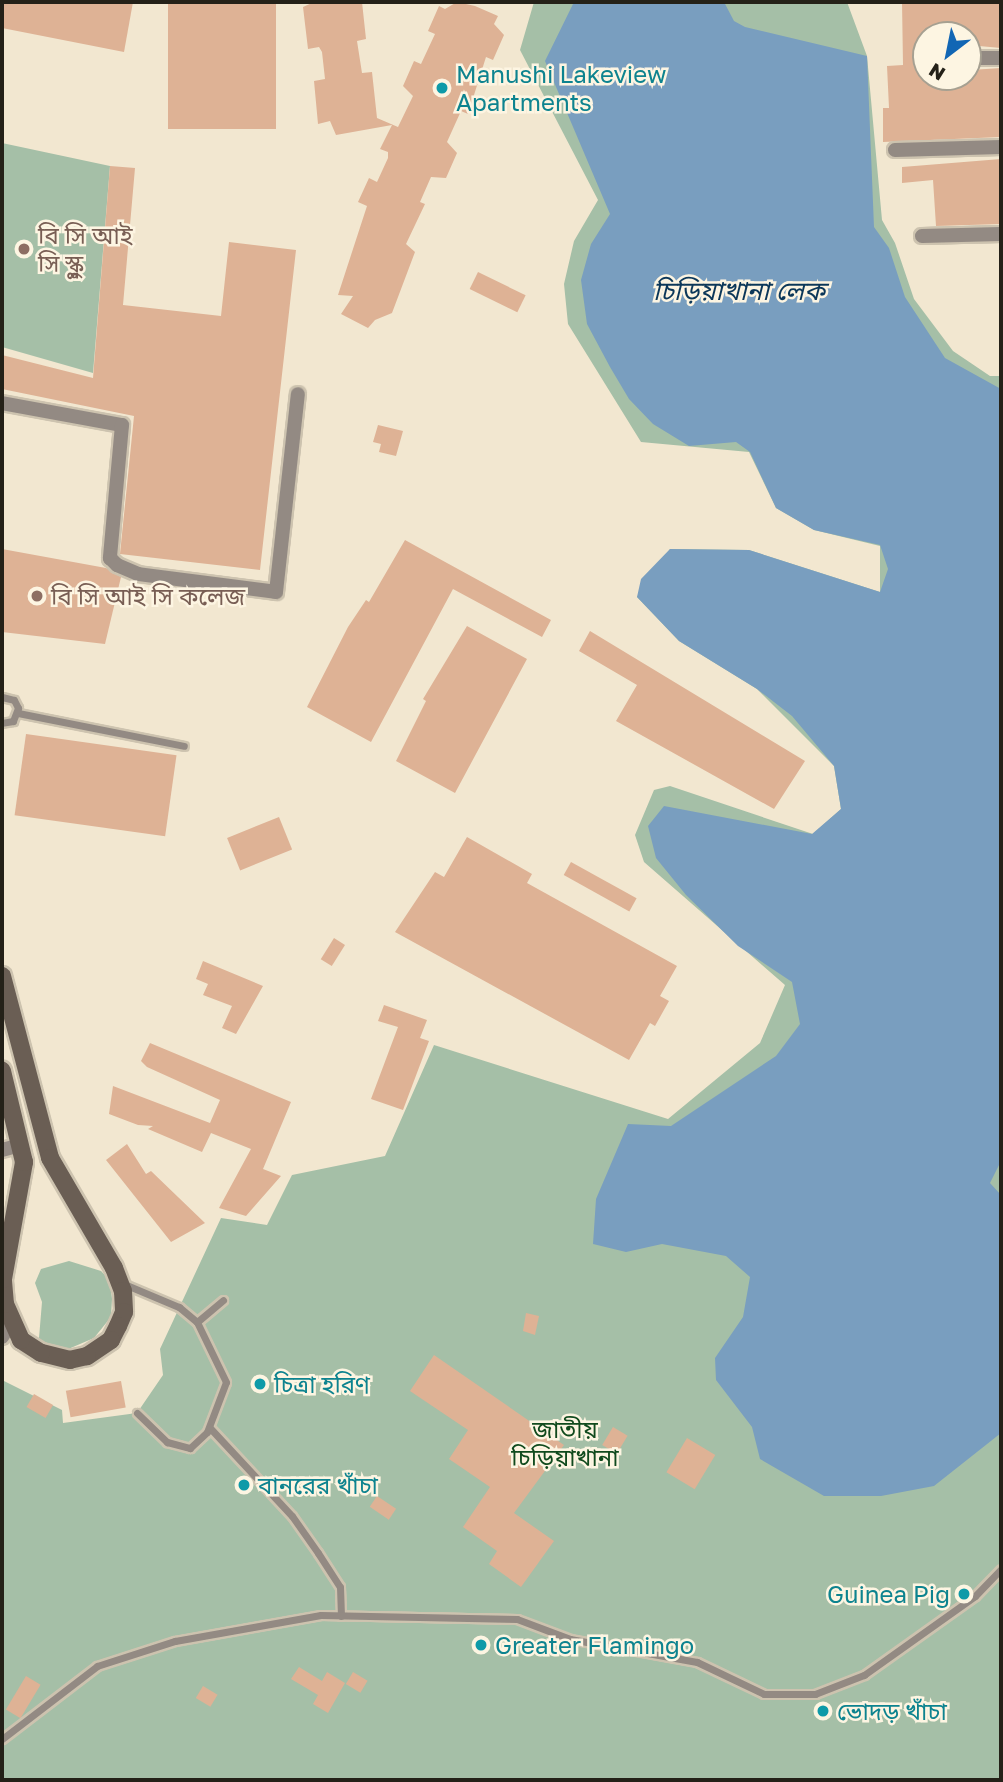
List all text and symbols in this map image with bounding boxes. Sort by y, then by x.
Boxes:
north arrow [912,21,982,91]
text: N [924,59,949,86]
place label: Manushi Lakeview Apartments [456,60,666,116]
marker: Manushi Lakeview Apartments [434,80,450,96]
place label: বি সি আই সি স্কুল [38,221,133,277]
marker: বি সি আই সি স্কুল [16,241,32,257]
water label: চিড়িয়াখানা লেক [653,275,825,307]
place label: বি সি আই সি কলেজ [51,582,245,610]
marker: বি সি আই সি কলেজ [29,588,45,604]
place label: চিত্রা হরিণ [274,1370,370,1398]
marker: চিত্রা হরিণ [252,1376,268,1392]
park label: জাতীয় চিড়িয়াখানা [511,1415,619,1471]
place label: বানরের খাঁচা [258,1471,378,1499]
marker: বানরের খাঁচা [236,1477,252,1493]
place label: Guinea Pig [827,1580,950,1608]
marker: Guinea Pig [956,1586,972,1602]
place label: Greater Flamingo [495,1631,694,1659]
marker: Greater Flamingo [473,1637,489,1653]
place label: ভোদড় খাঁচা [837,1697,947,1725]
marker: ভোদড় খাঁচা [815,1703,831,1719]

